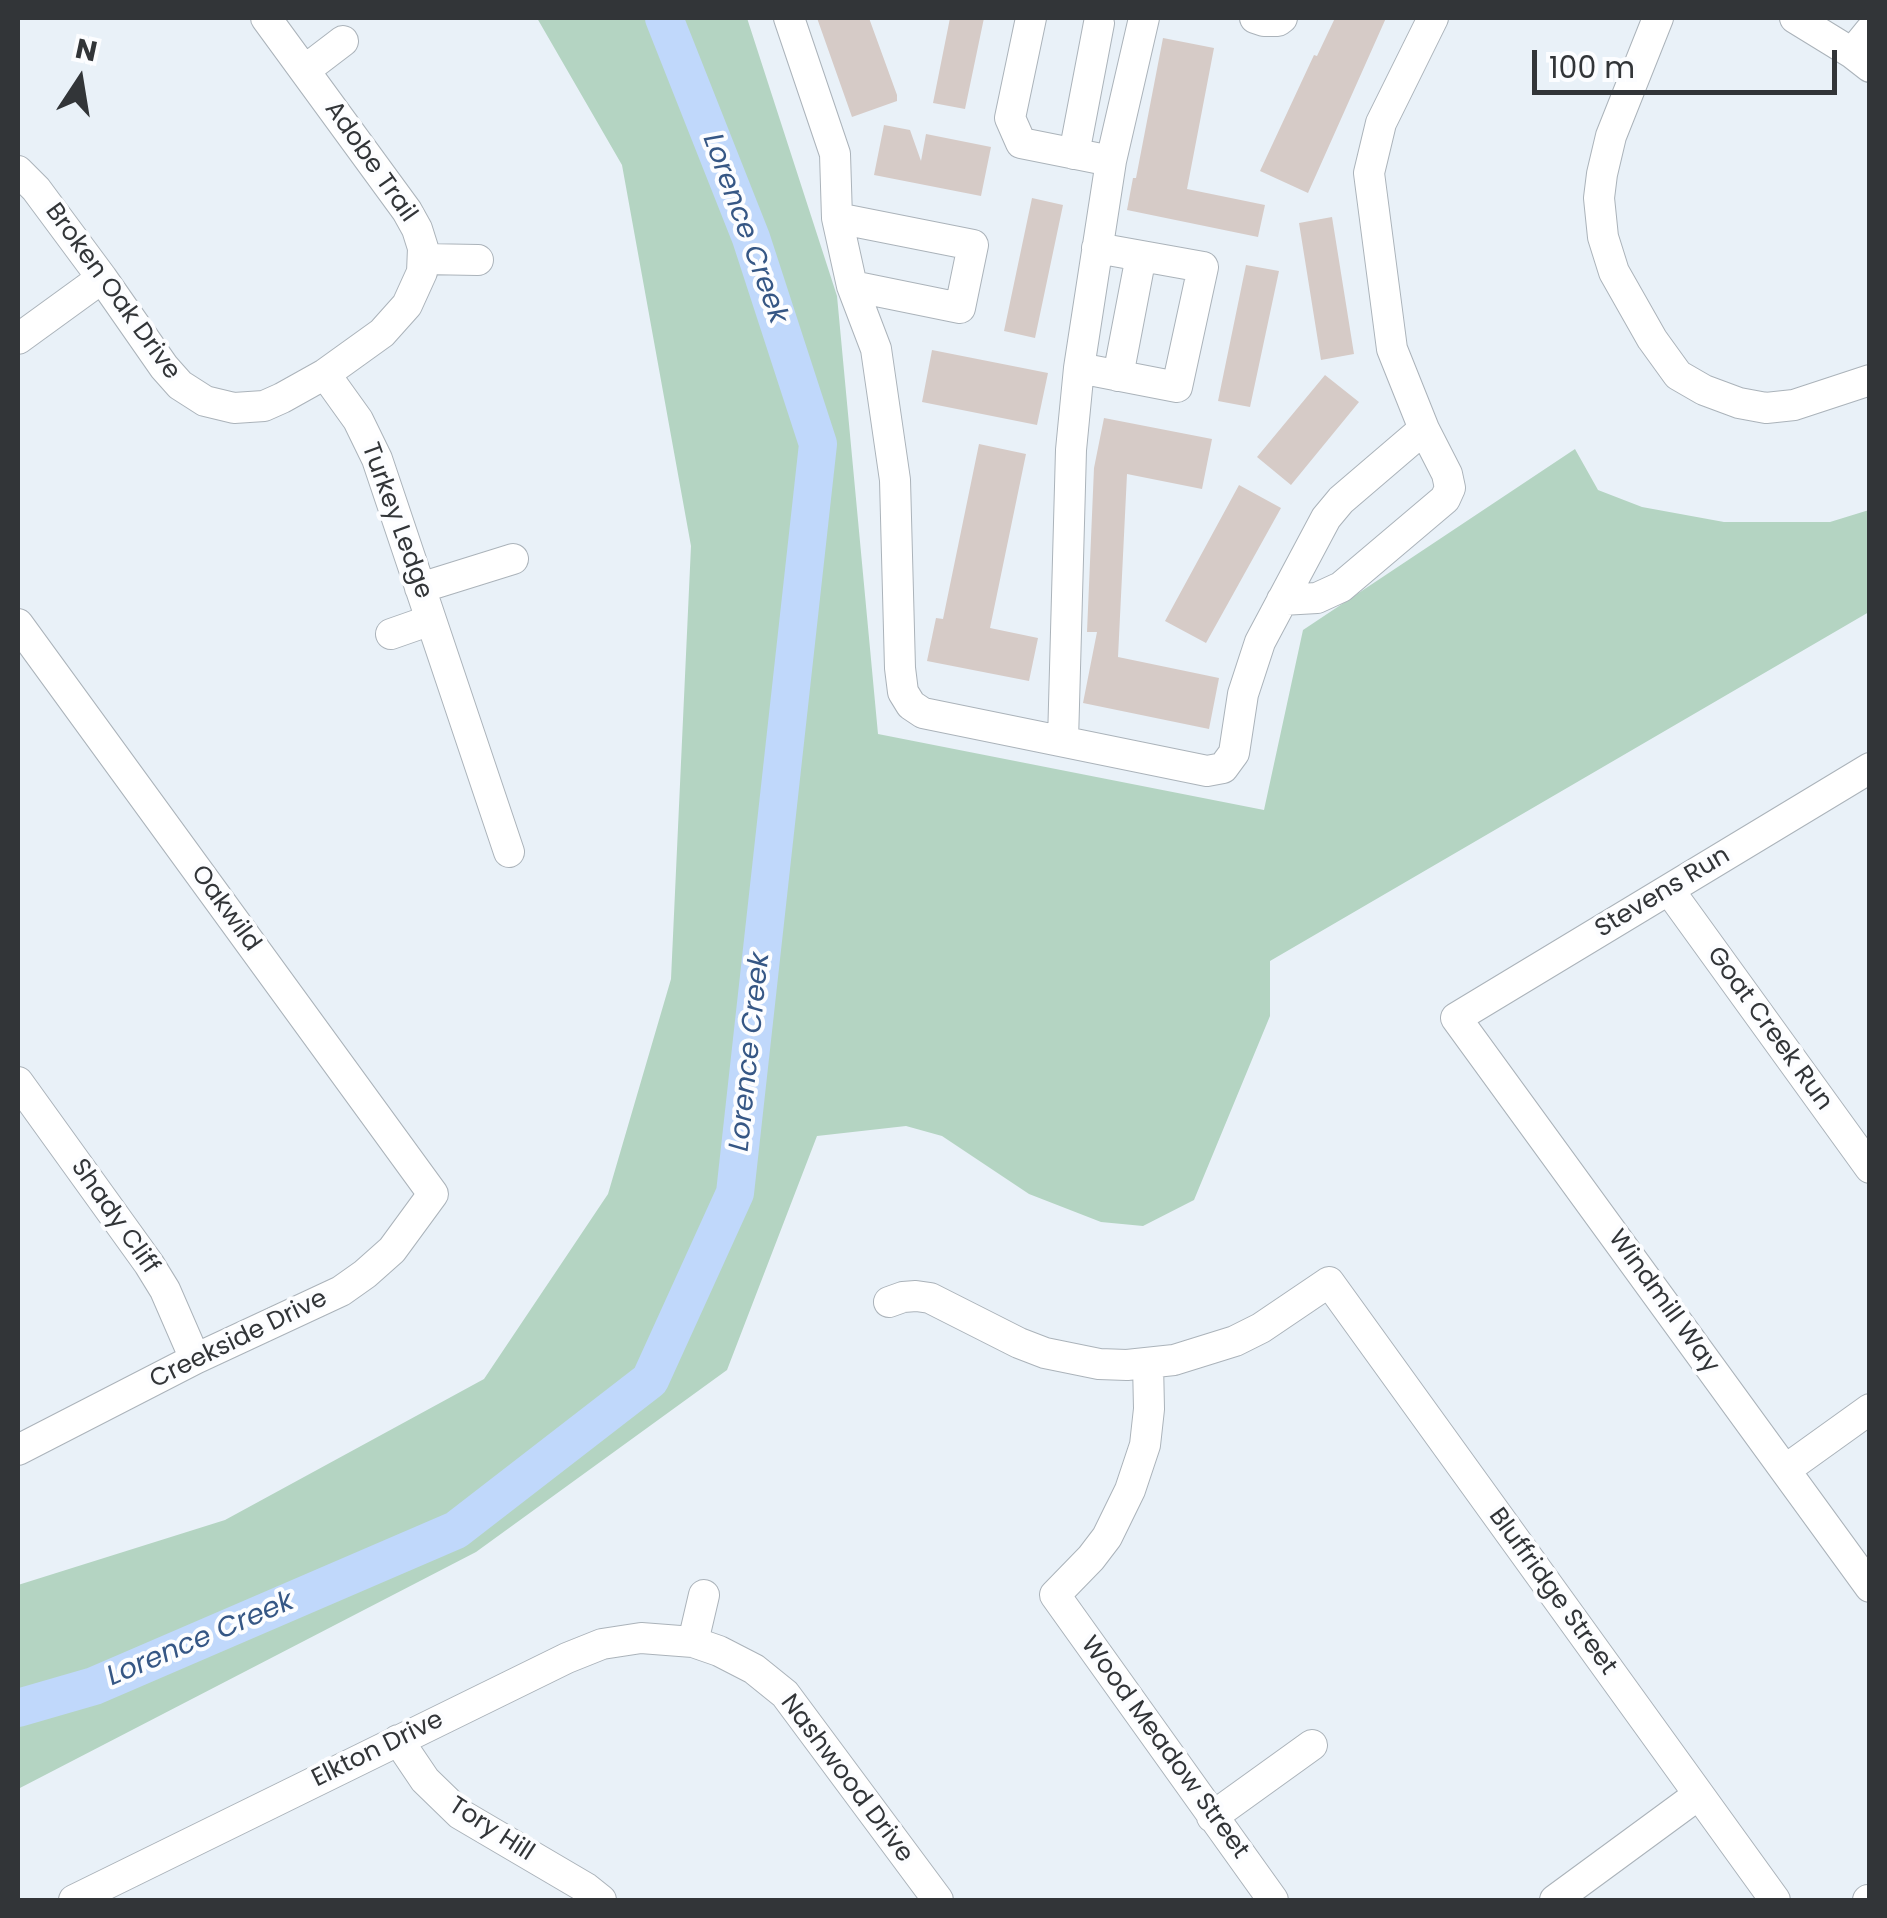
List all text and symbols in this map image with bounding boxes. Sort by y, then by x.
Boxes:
text: N [72,29,101,71]
north arrow [30,30,130,130]
scale bar [1537,30,1842,92]
text: 100 m [1549,46,1635,89]
street label: Adobe Trail [317,96,423,228]
water label: Lorence Creek [694,129,794,329]
street label: Broken Oak Drive [38,198,186,386]
street label: Turkey Ledge [354,439,438,603]
street label: Stevens Run [1590,841,1736,945]
street label: Oakwild [184,860,266,958]
street label: Goat Creek Run [1700,942,1838,1116]
water label: Lorence Creek [724,951,778,1153]
street label: Shady Cliff [63,1154,165,1280]
street label: Windmill Way [1601,1225,1725,1379]
street label: Creekside Drive [145,1284,333,1396]
street label: Bluffridge Street [1482,1503,1622,1681]
water label: Lorence Creek [103,1586,299,1694]
street label: Wood Meadow Street [1073,1631,1255,1865]
street label: Nashwood Drive [773,1689,919,1869]
street label: Elkton Drive [307,1705,449,1795]
street label: Tory Hill [443,1791,539,1869]

